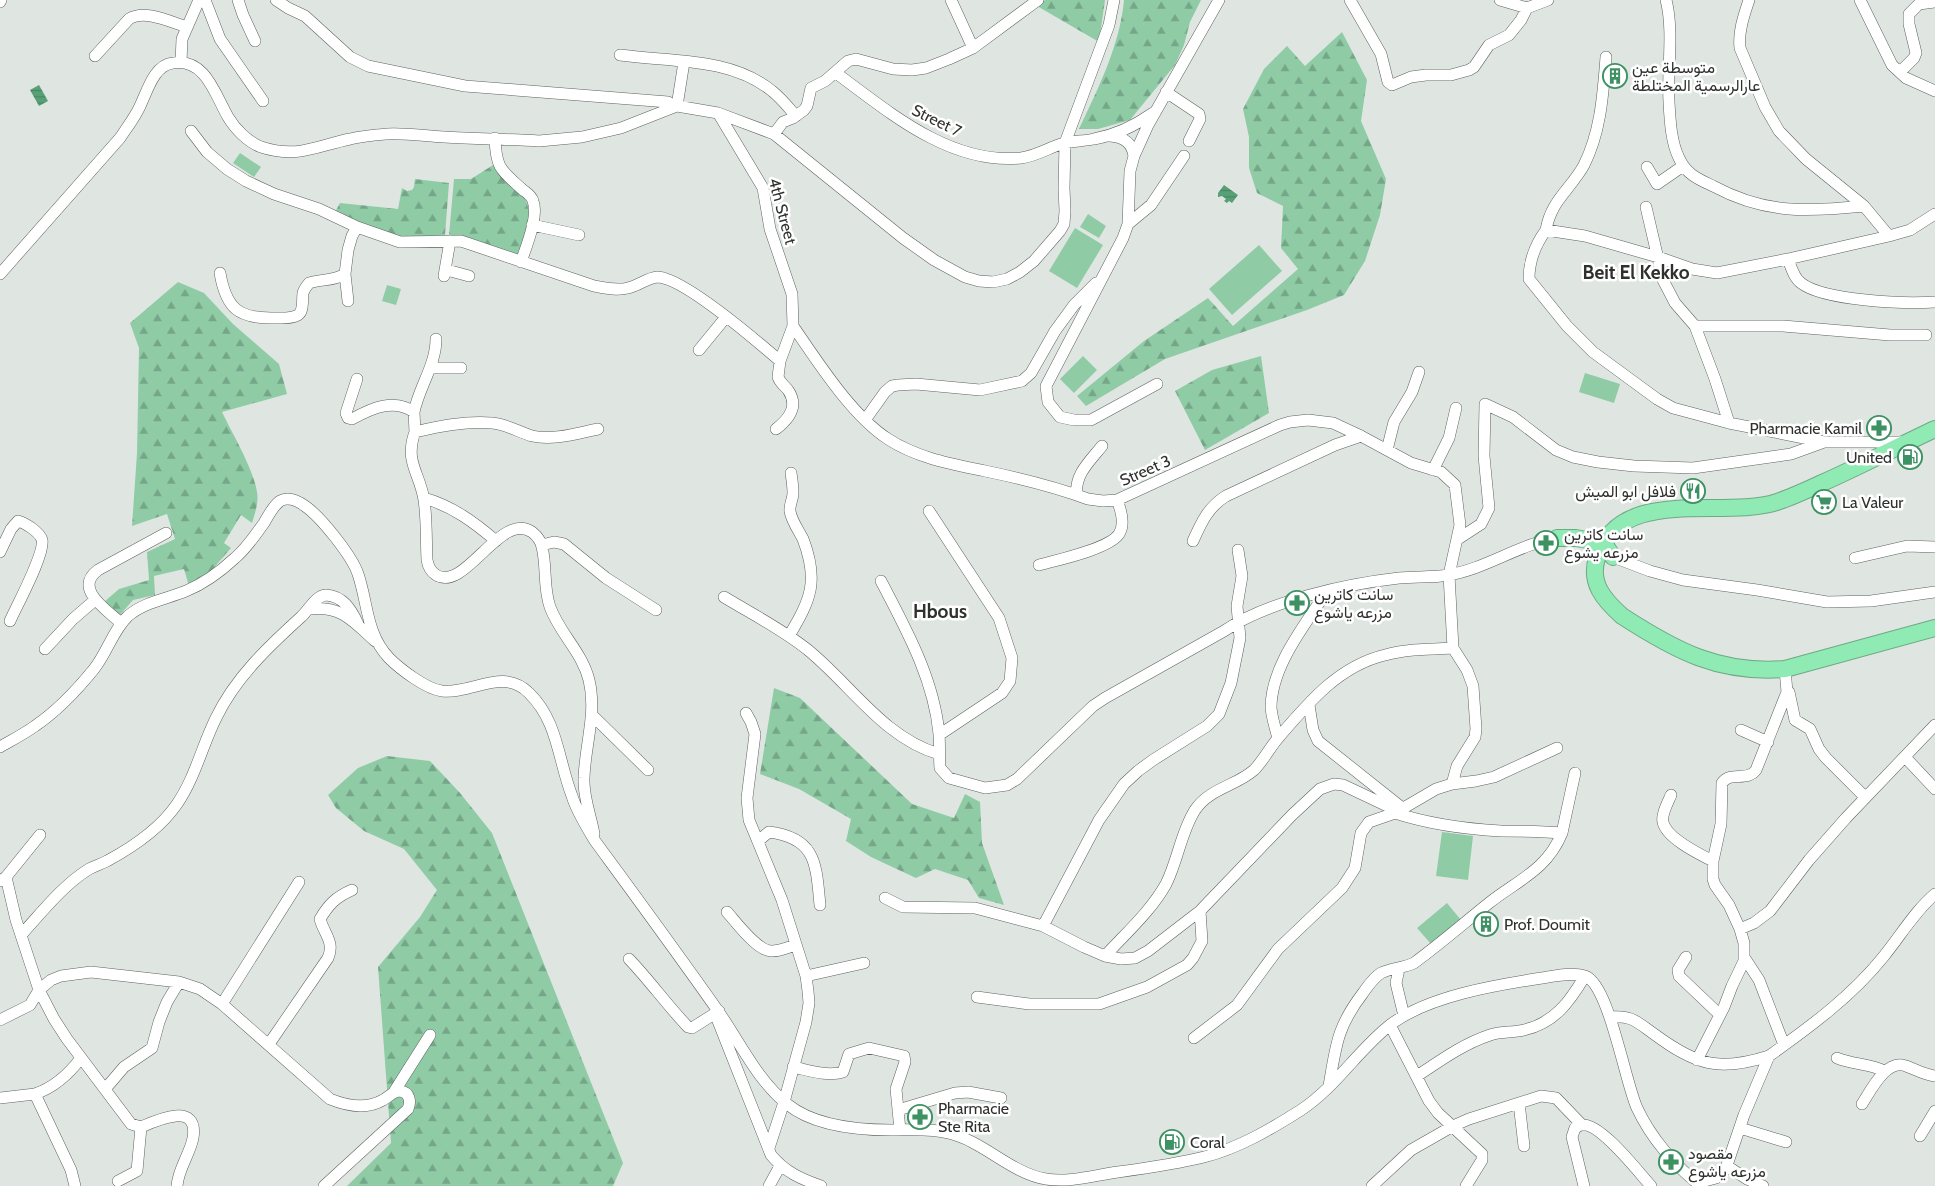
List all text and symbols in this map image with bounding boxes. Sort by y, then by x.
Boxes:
place label: متوسطة عين عارالرسمية المختلطة [1632,58,1760,96]
building icon: متوسطة عين عارالرسمية المختلطة [1602,63,1628,89]
street label: Street 7 [909,100,965,141]
street label: 4th Street [765,176,801,247]
district label: Beit El Kekko [1582,261,1690,284]
pharmacy icon: Pharmacie Kamil [1866,415,1892,441]
place label: Pharmacie Kamil [1749,419,1862,438]
fuel station icon: United [1897,444,1923,470]
place label: United [1846,448,1892,467]
street label: Street 3 [1117,451,1173,490]
restaurant icon: فلافل ابو الميش [1680,478,1706,504]
place label: فلافل ابو الميش [1575,482,1676,502]
supermarket icon: La Valeur [1811,489,1837,515]
place label: La Valeur [1842,493,1904,512]
place label: سانت كاترين مزرعه يشوع [1564,525,1643,564]
pharmacy icon: سانت كاترين مزرعه يشوع [1533,530,1559,556]
place label: سانت كاترين مزرعه ياشوع [1314,585,1393,624]
pharmacy icon: سانت كاترين مزرعه ياشوع [1284,590,1310,616]
district label: Hbous [913,600,967,623]
building icon: Prof. Doumit [1473,911,1499,937]
place label: Prof. Doumit [1504,915,1591,934]
place label: Pharmacie Ste Rita [938,1099,1009,1136]
pharmacy icon: Pharmacie Ste Rita [907,1104,933,1130]
fuel station icon: Coral [1159,1129,1185,1155]
place label: Coral [1190,1133,1225,1152]
place label: مقصود مزرعه ياشوع [1688,1144,1766,1183]
pharmacy icon: مقصود مزرعه ياشوع [1658,1149,1684,1175]

